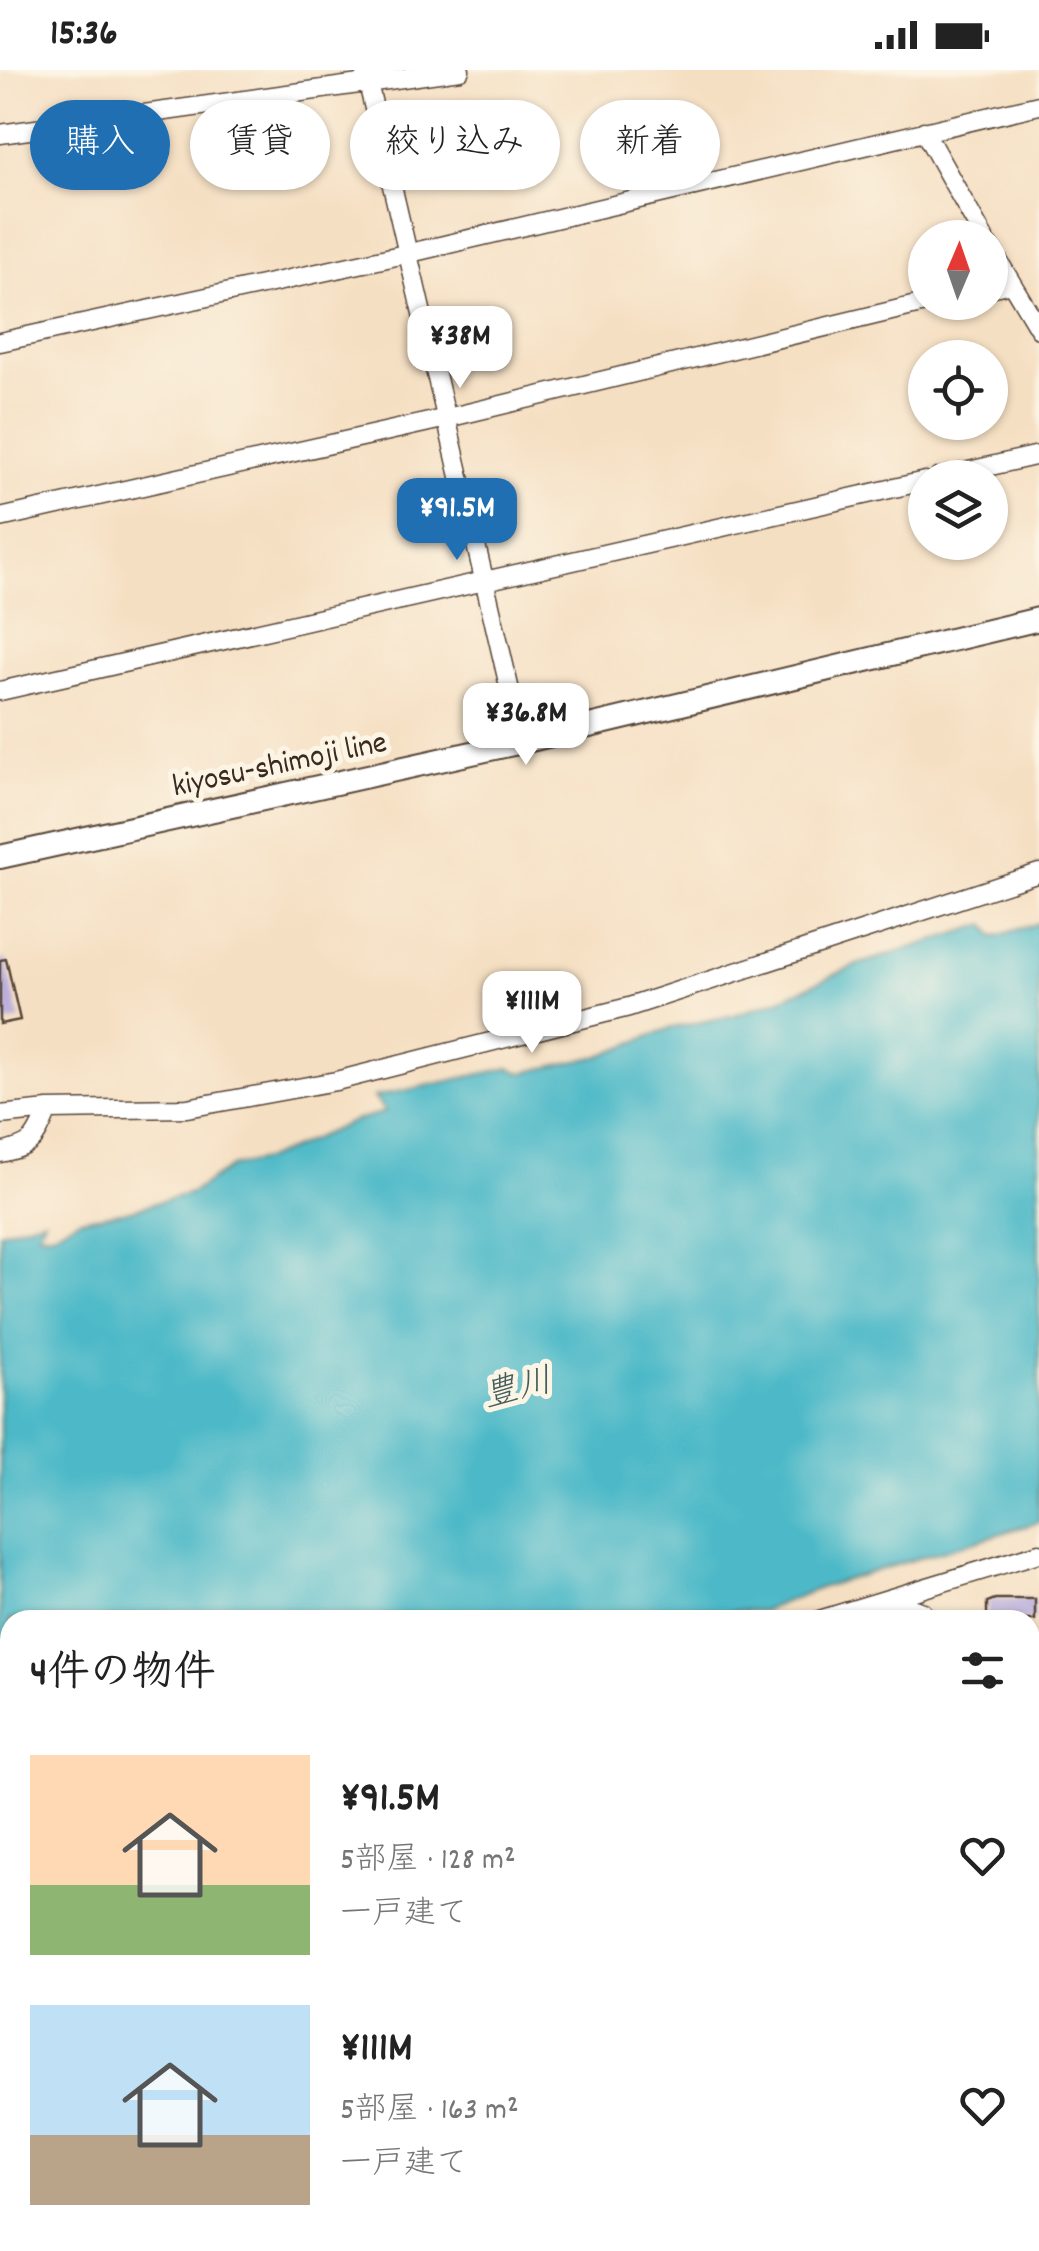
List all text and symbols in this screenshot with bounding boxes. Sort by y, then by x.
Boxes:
text: 15:36 [50,8,118,63]
chip: 購入 [30,100,170,190]
chip: 賃貸 [190,100,330,190]
chip: 絞り込み [350,100,560,190]
chip: 新着 [580,100,720,190]
north arrow [908,220,1008,320]
map controls [908,220,1008,560]
pin: ¥38M [401,306,519,391]
text: ¥38M [429,315,491,361]
button: locate [908,340,1008,440]
button: layers [908,460,1008,560]
pin: ¥91.5M [376,478,538,563]
text: ¥91.5M [419,487,495,533]
pin: ¥36.8M [445,683,607,768]
text: ¥36.8M [485,692,567,738]
street label: kiyosu-shimoji line [168,722,392,812]
pin: ¥111M [462,971,602,1056]
text: ¥111M [504,980,560,1026]
water label: 豊川 [478,1358,558,1424]
icon: filters [955,1643,1010,1698]
text: 4件の物件 [30,1646,215,1706]
text: ¥91.5M [340,1771,440,1831]
icon: home [110,1795,230,1915]
icon: heart [955,1828,1010,1883]
text: 5部屋 · 128 m² [340,1839,516,1885]
text: 一戸建て [340,1893,468,1939]
text: ¥111M [340,2021,413,2081]
icon: home [110,2045,230,2165]
icon: heart [955,2078,1010,2133]
text: 5部屋 · 163 m² [340,2089,519,2135]
text: 一戸建て [340,2143,468,2189]

